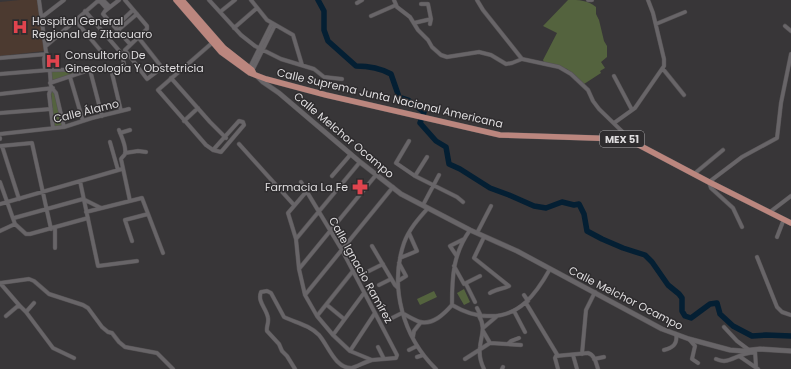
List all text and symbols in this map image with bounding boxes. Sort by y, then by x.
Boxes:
place label: Hospital General Regional de Zitacuaro [32,13,152,42]
hospital icon: Hospital General Regional de Zitacuaro [11,18,29,36]
place label: Consultorio De Ginecología Y Obstetricia [65,47,204,76]
hospital icon: Consultorio De Ginecología Y Obstetricia [44,52,62,70]
street label: Calle Suprema Junta Nacional Americana [275,64,505,132]
street label: Calle Melchor Ocampo [290,88,398,182]
street label: Calle Álamo [52,95,120,127]
road number: MEX 51 [600,131,644,147]
pharmacy icon: Farmacia La Fe [351,178,369,196]
place label: Farmacia La Fe [265,179,348,195]
street label: Calle Ignacio Ramírez [325,214,397,326]
street label: Calle Melchor Ocampo [566,262,686,334]

